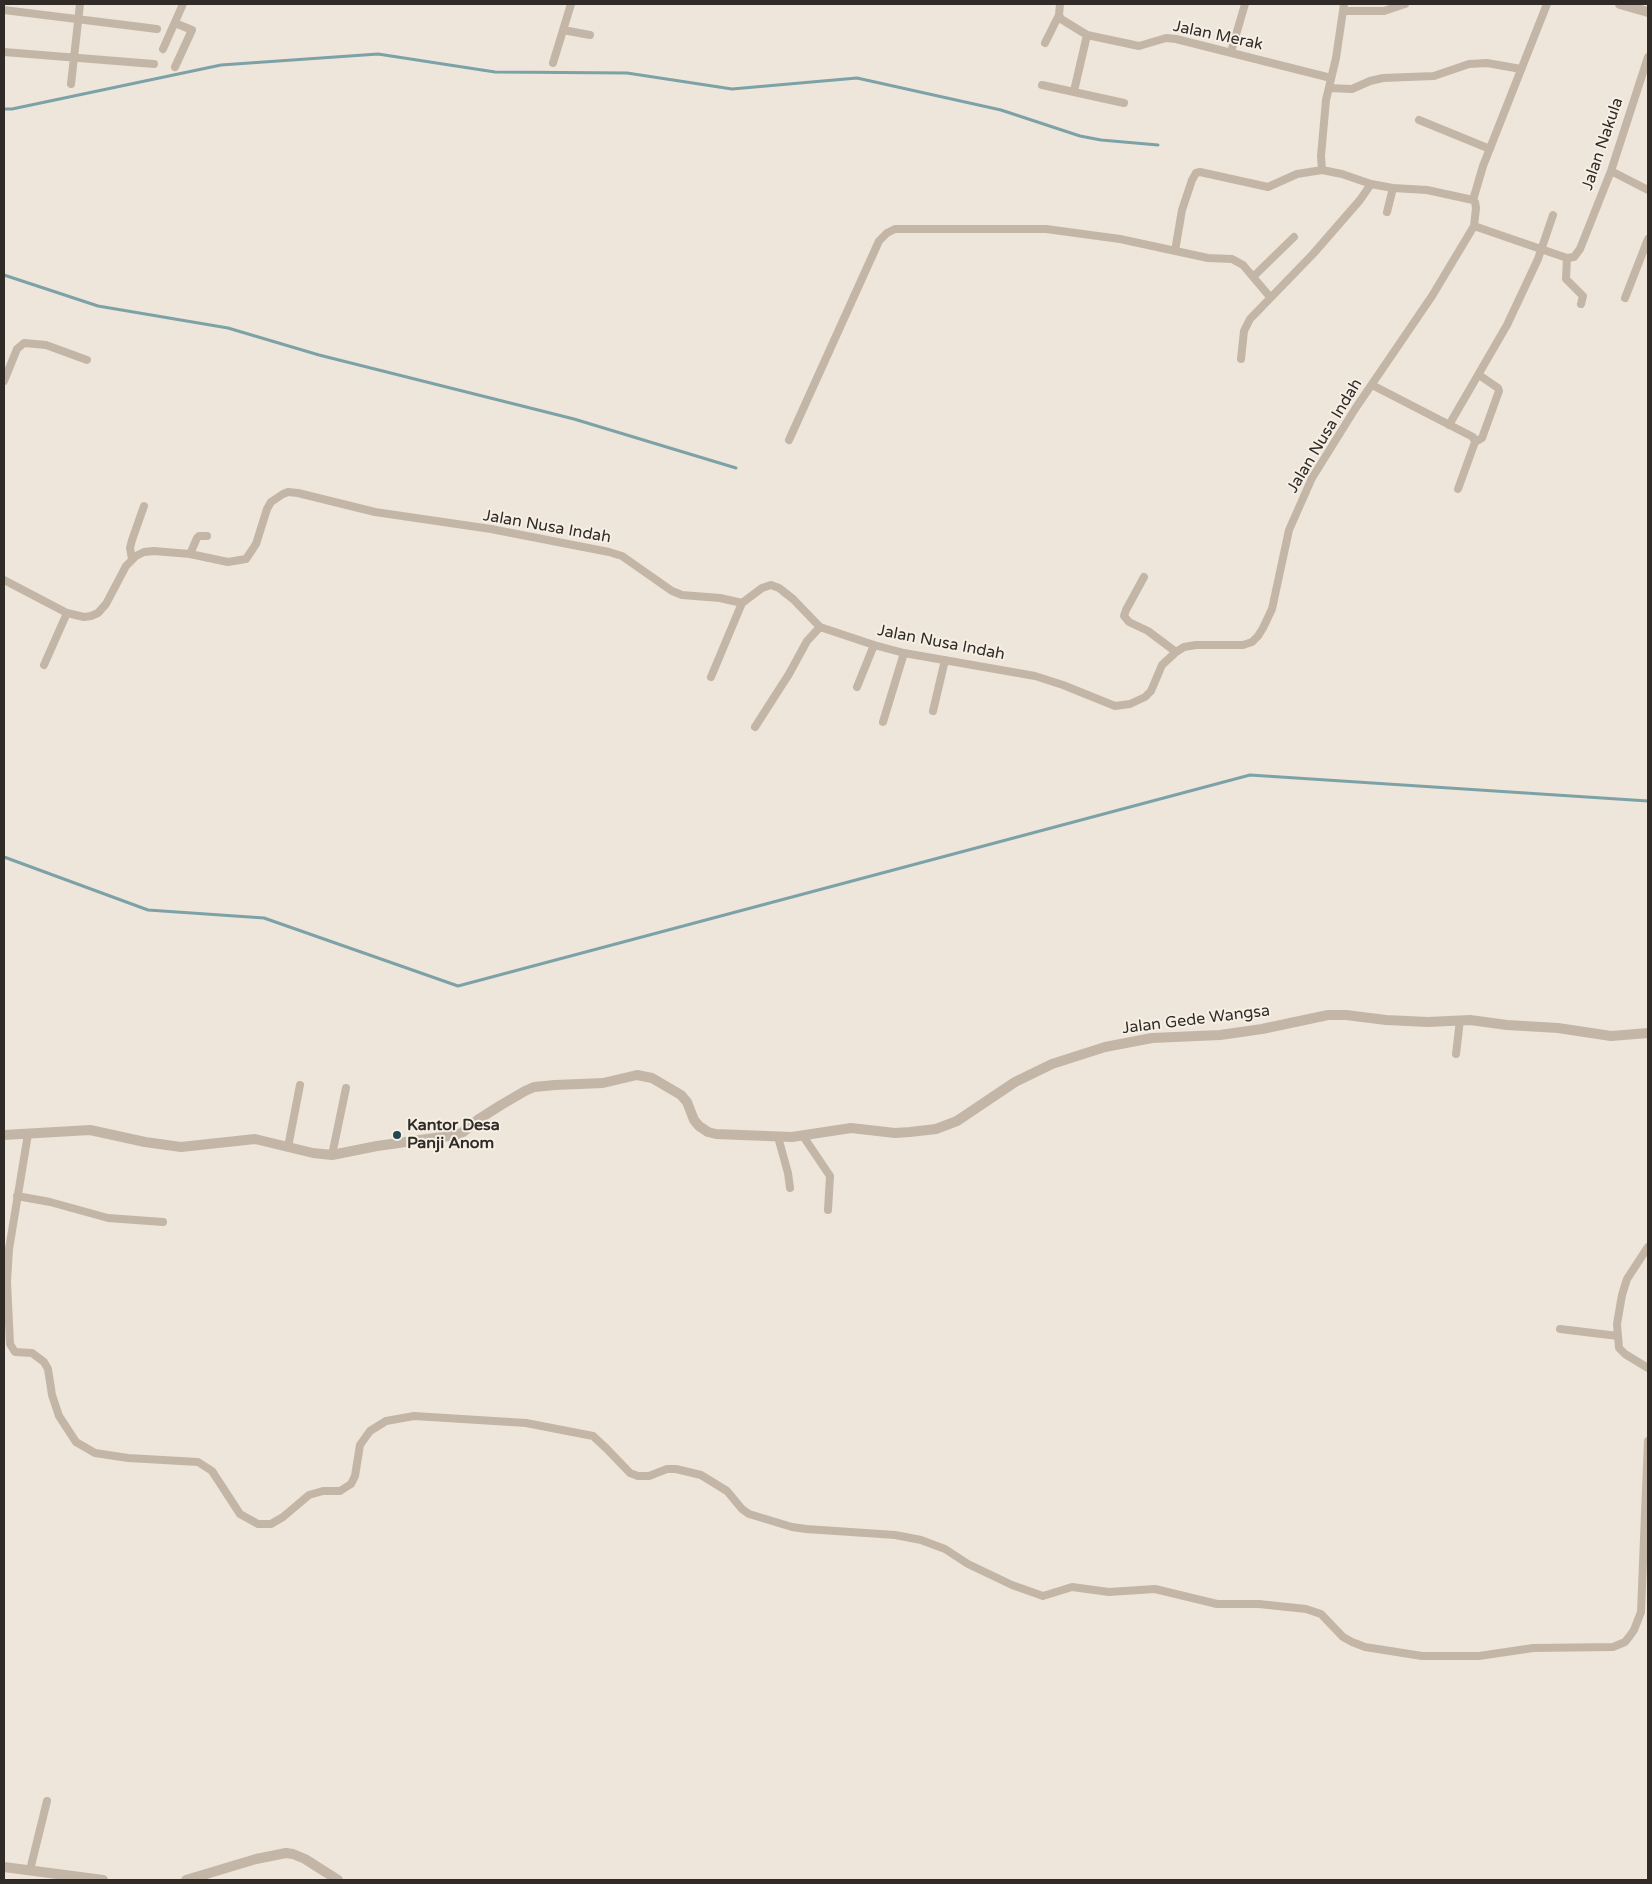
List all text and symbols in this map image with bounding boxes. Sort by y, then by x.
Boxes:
street label: Jalan Merak [1171,17,1265,55]
street label: Jalan Nakula [1578,95,1628,193]
street label: Jalan Nusa Indah [1283,376,1367,496]
street label: Jalan Nusa Indah [482,506,612,548]
street label: Jalan Nusa Indah [876,621,1006,665]
street label: Jalan Gede Wangsa [1121,1001,1271,1039]
place label: Kantor Desa Panji Anom [407,1116,500,1154]
marker: Kantor Desa Panji Anom [391,1129,403,1141]

